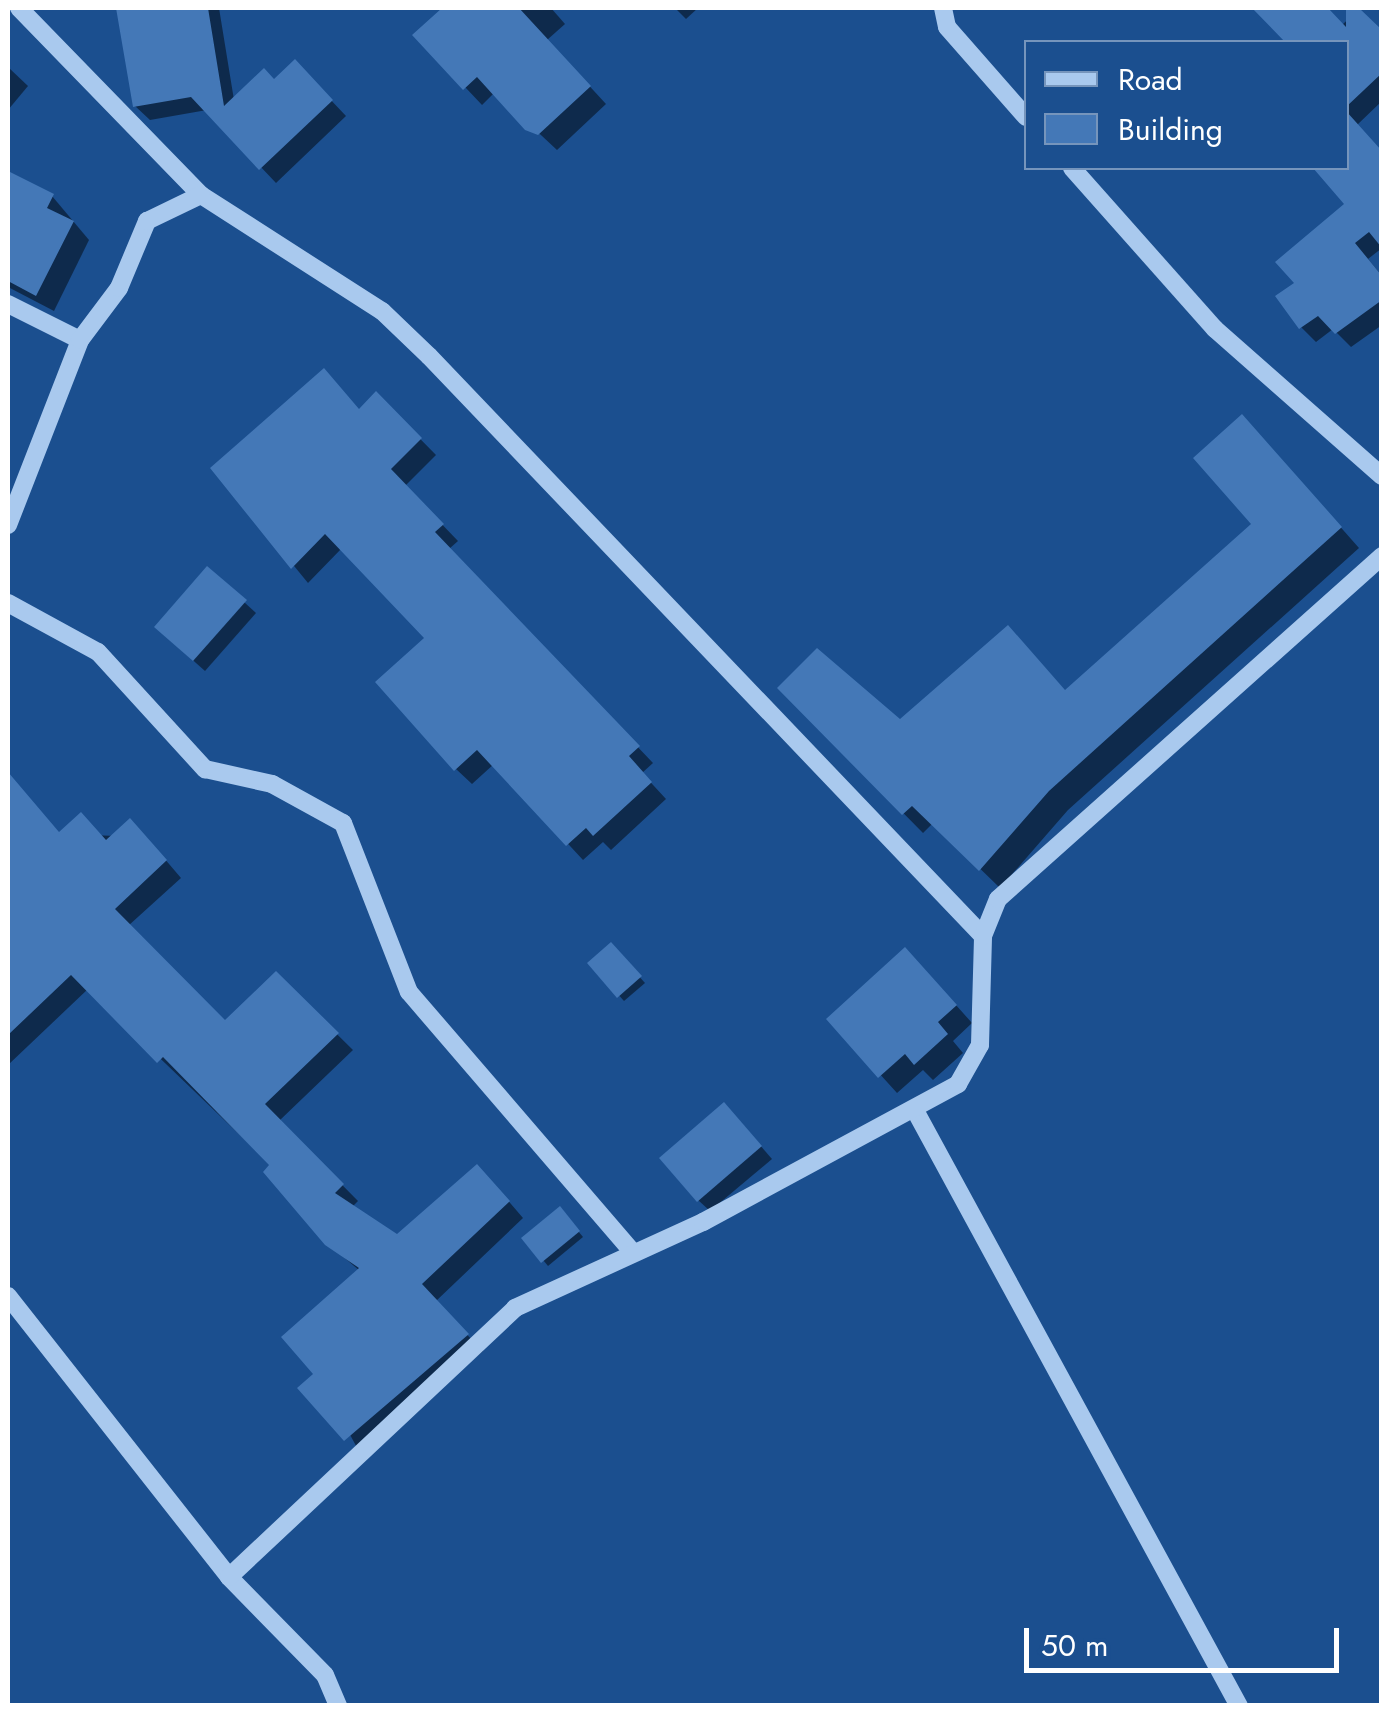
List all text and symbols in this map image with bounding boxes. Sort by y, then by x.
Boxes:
legend [1024,40,1349,170]
text: Road [1118,58,1183,101]
text: Building [1118,108,1223,151]
scale bar [1029,1608,1344,1670]
text: 50 m [1041,1624,1108,1667]

